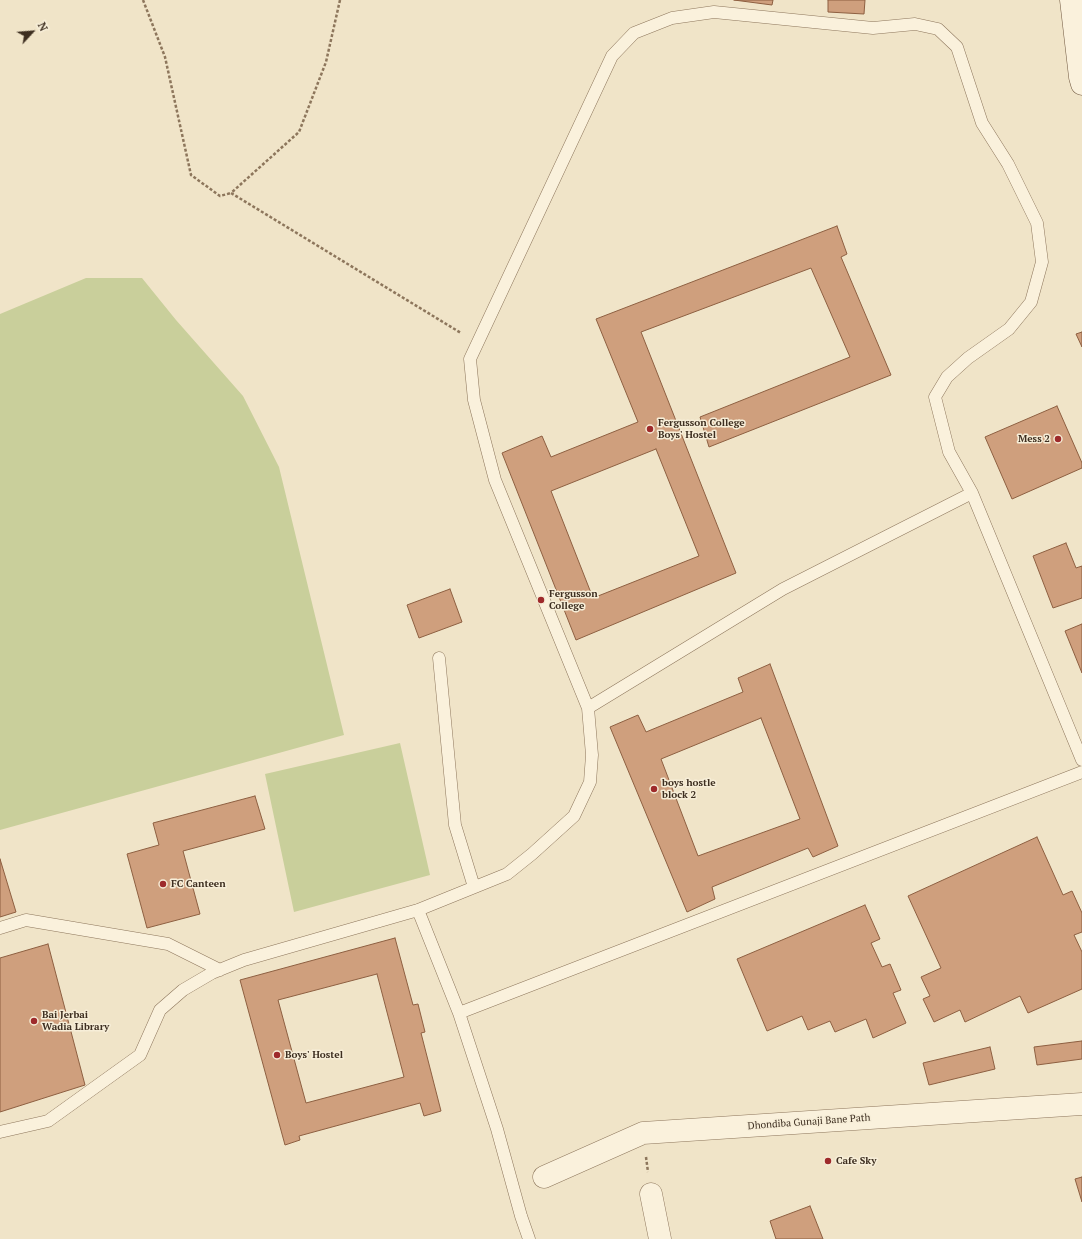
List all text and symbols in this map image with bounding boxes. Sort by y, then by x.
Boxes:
north arrow [12,12,52,52]
text: N [35,20,51,34]
place label: Fergusson College Boys' Hostel [658,417,745,440]
marker: Fergusson College Boys' Hostel [645,424,655,434]
place label: Mess 2 [1018,433,1050,445]
marker: Mess 2 [1053,434,1063,444]
place label: Fergusson College [549,588,598,612]
marker: Fergusson College [536,595,546,605]
place label: boys hostle block 2 [662,777,716,800]
marker: boys hostle block 2 [649,784,659,794]
place label: FC Canteen [171,878,226,890]
marker: FC Canteen [158,879,168,889]
place label: Bai Jerbai Wadia Library [42,1009,109,1032]
marker: Bai Jerbai Wadia Library [29,1016,39,1026]
place label: Boys' Hostel [285,1049,343,1061]
marker: Boys' Hostel [272,1050,282,1060]
street label: Dhondiba Gunaji Bane Path [747,1112,871,1132]
place label: Cafe Sky [836,1155,876,1167]
marker: Cafe Sky [823,1156,833,1166]

